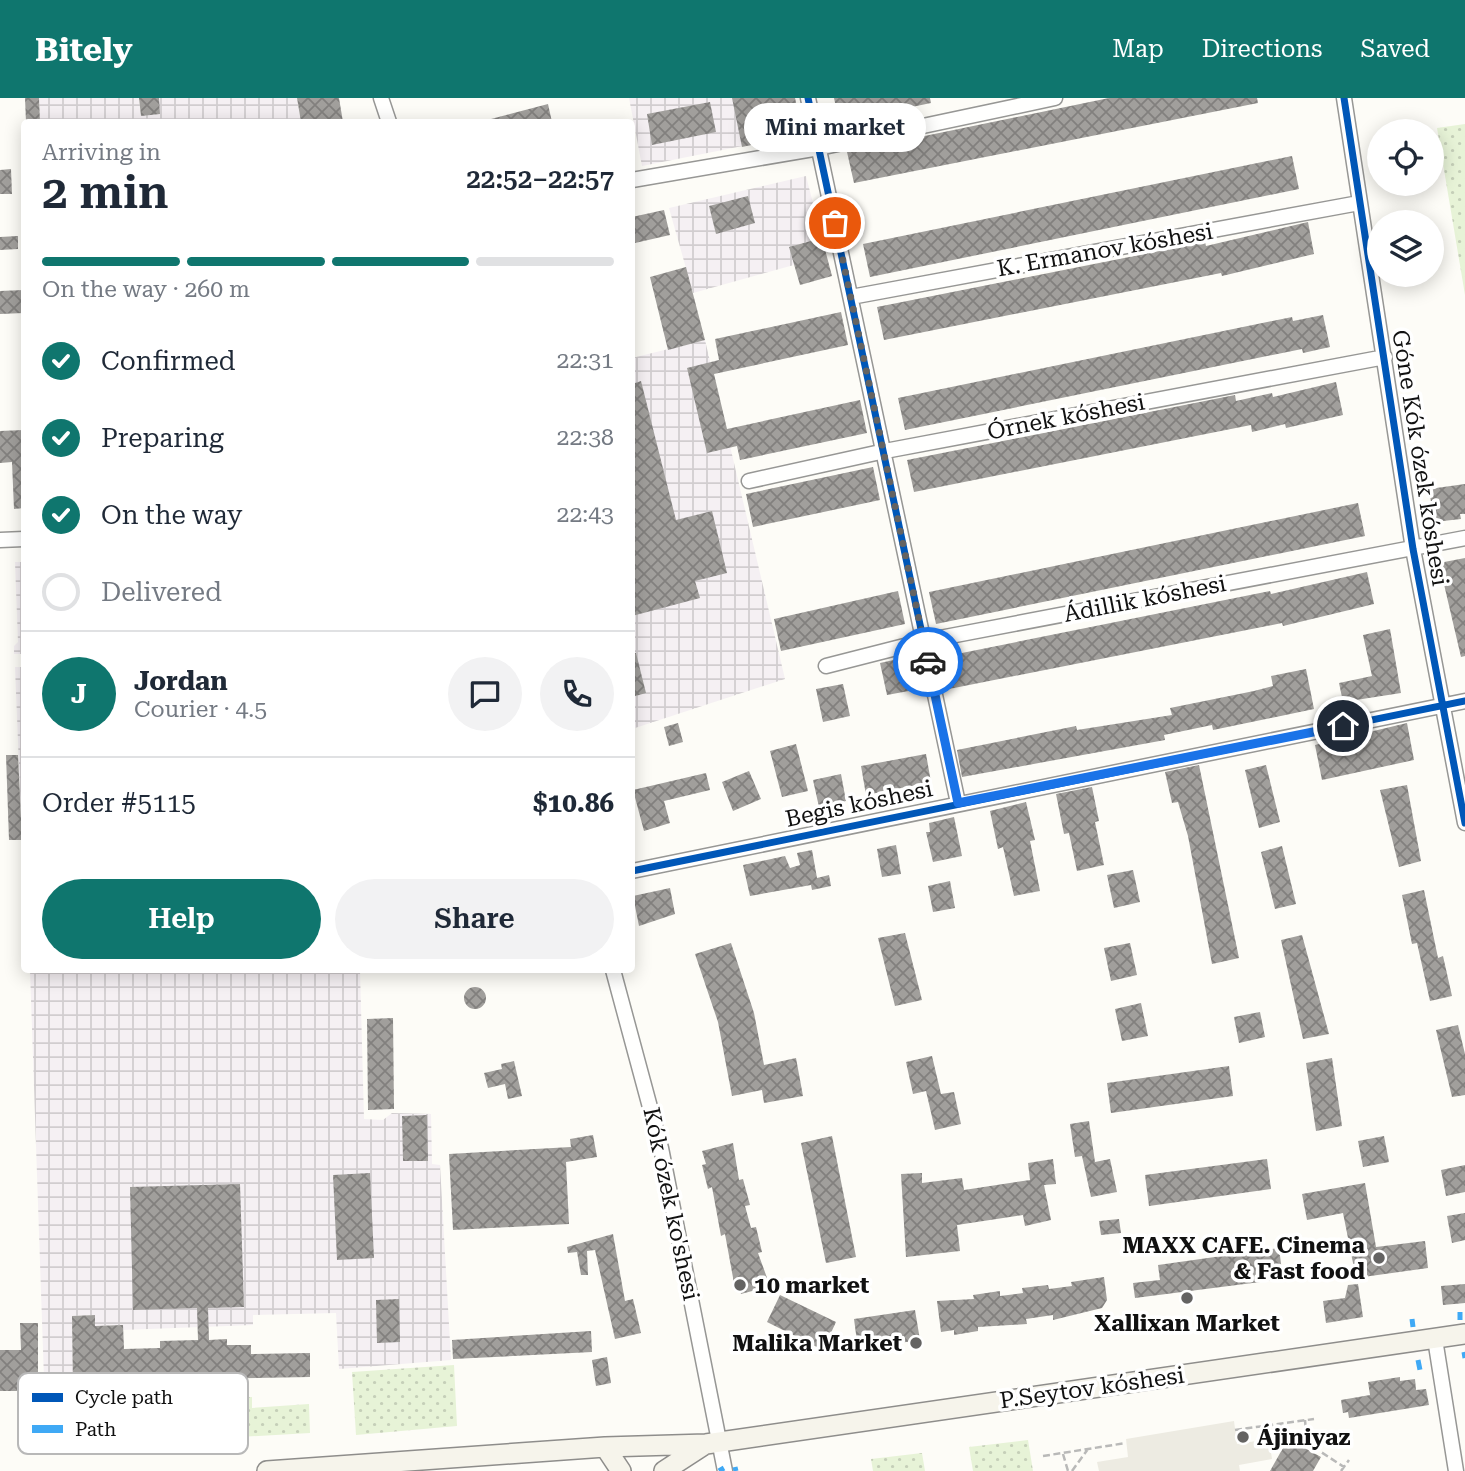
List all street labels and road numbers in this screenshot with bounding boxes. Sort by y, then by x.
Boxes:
street label: K. Ermanov kóshesi [995,218,1215,282]
street label: Góne Kók ózek kóshesi [1386,328,1454,588]
street label: Órnek kóshesi [985,387,1147,446]
street label: Ádillik kóshesi [1062,570,1228,628]
street label: Begis kóshesi [783,775,935,833]
street label: Kók ózek ko'shesi [637,1105,705,1303]
street label: P.Seytov kóshesi [998,1362,1186,1414]

